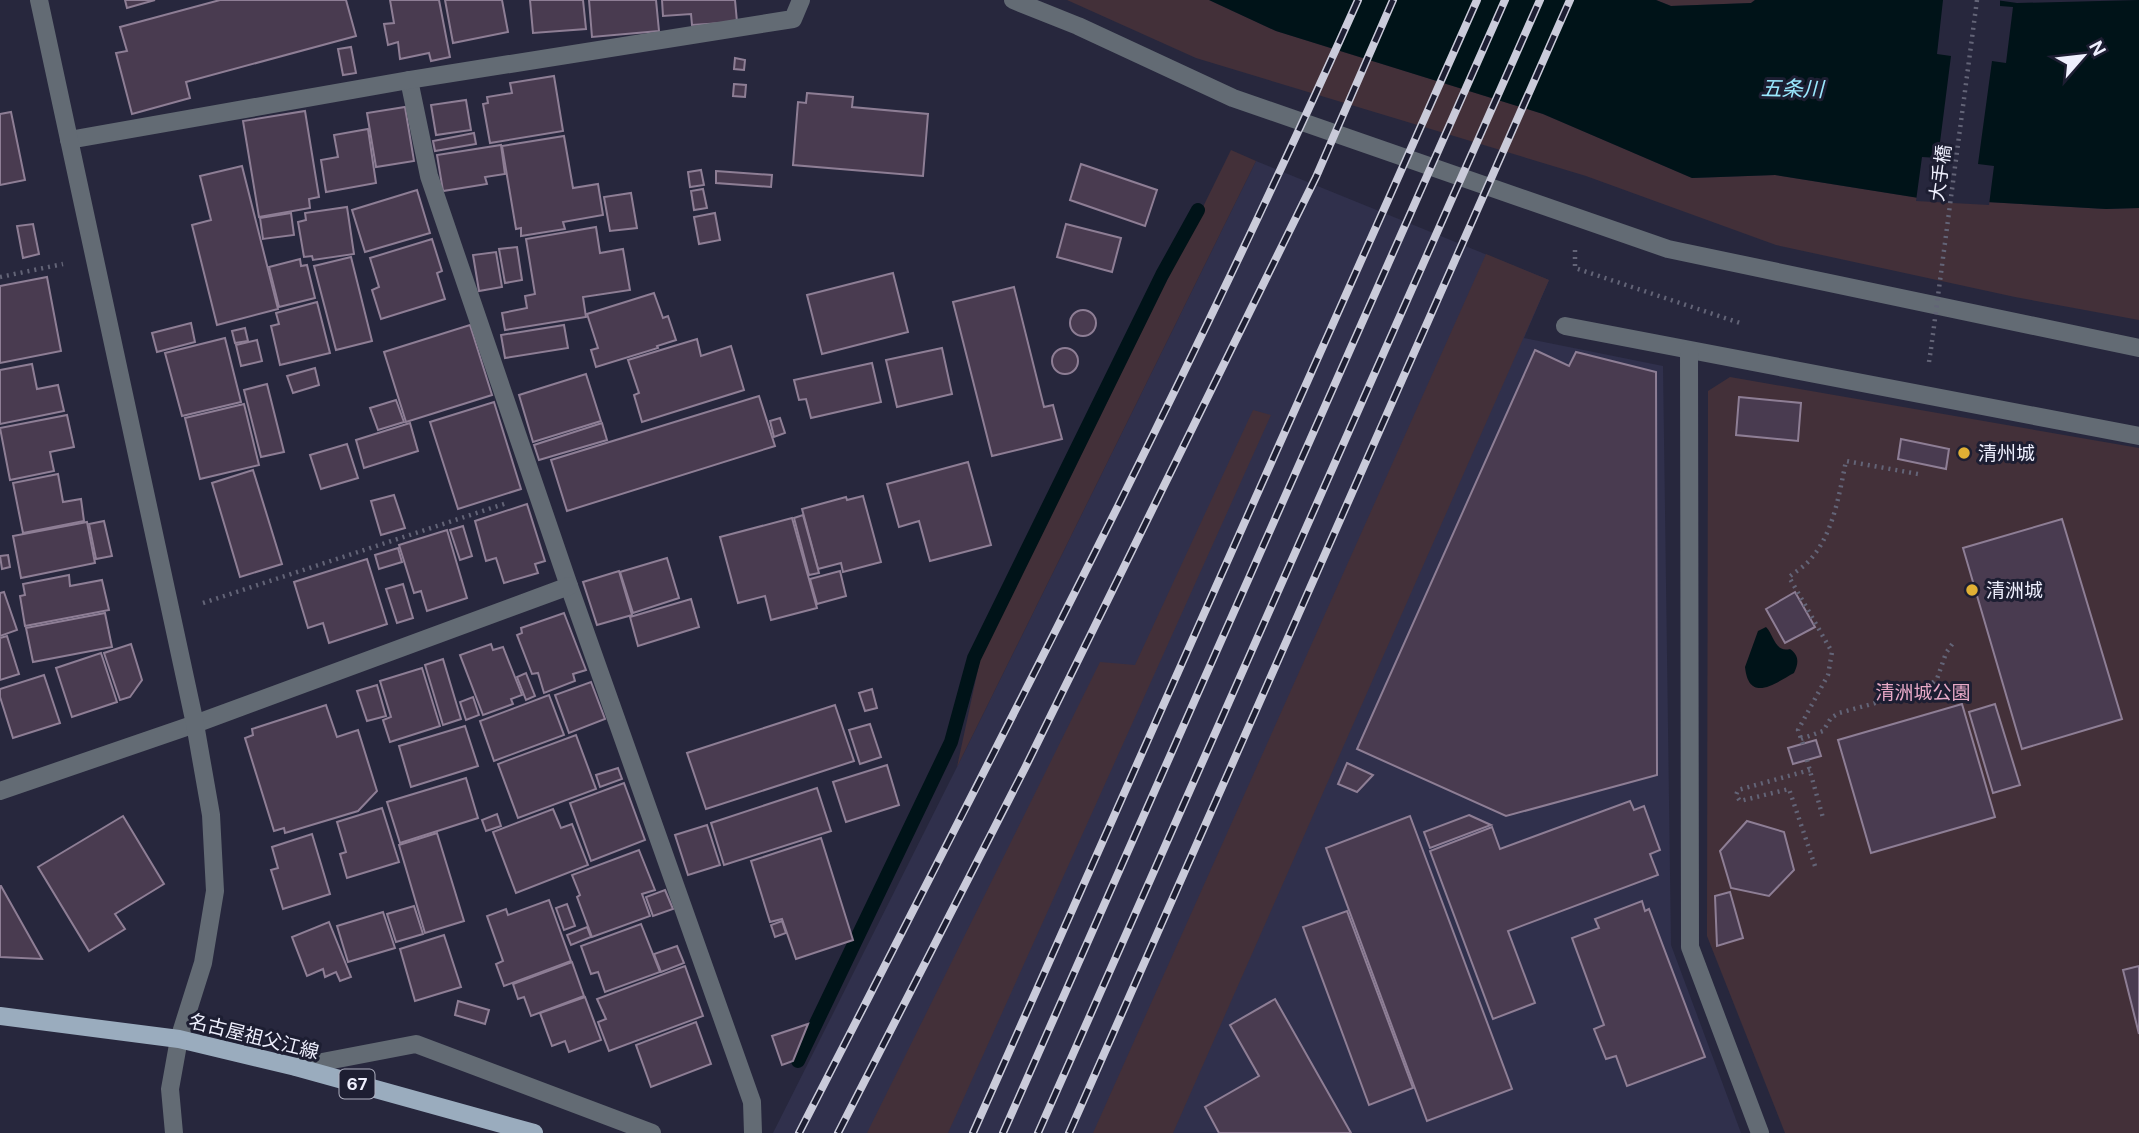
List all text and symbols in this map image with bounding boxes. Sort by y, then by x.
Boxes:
north arrow [2048,21,2118,91]
text: N [2083,36,2112,60]
water label: 五条川 [1760,74,1826,104]
street label: 大手橋 [1924,143,1957,203]
place label: 清州城 [1978,441,2035,466]
marker: 清州城 [1956,445,1972,461]
place label: 清洲城 [1986,578,2043,603]
marker: 清洲城 [1964,582,1980,598]
park label: 清洲城公園 [1875,680,1971,705]
street label: 名古屋祖父江線 [186,1008,321,1065]
road number: 67 [340,1070,374,1098]

